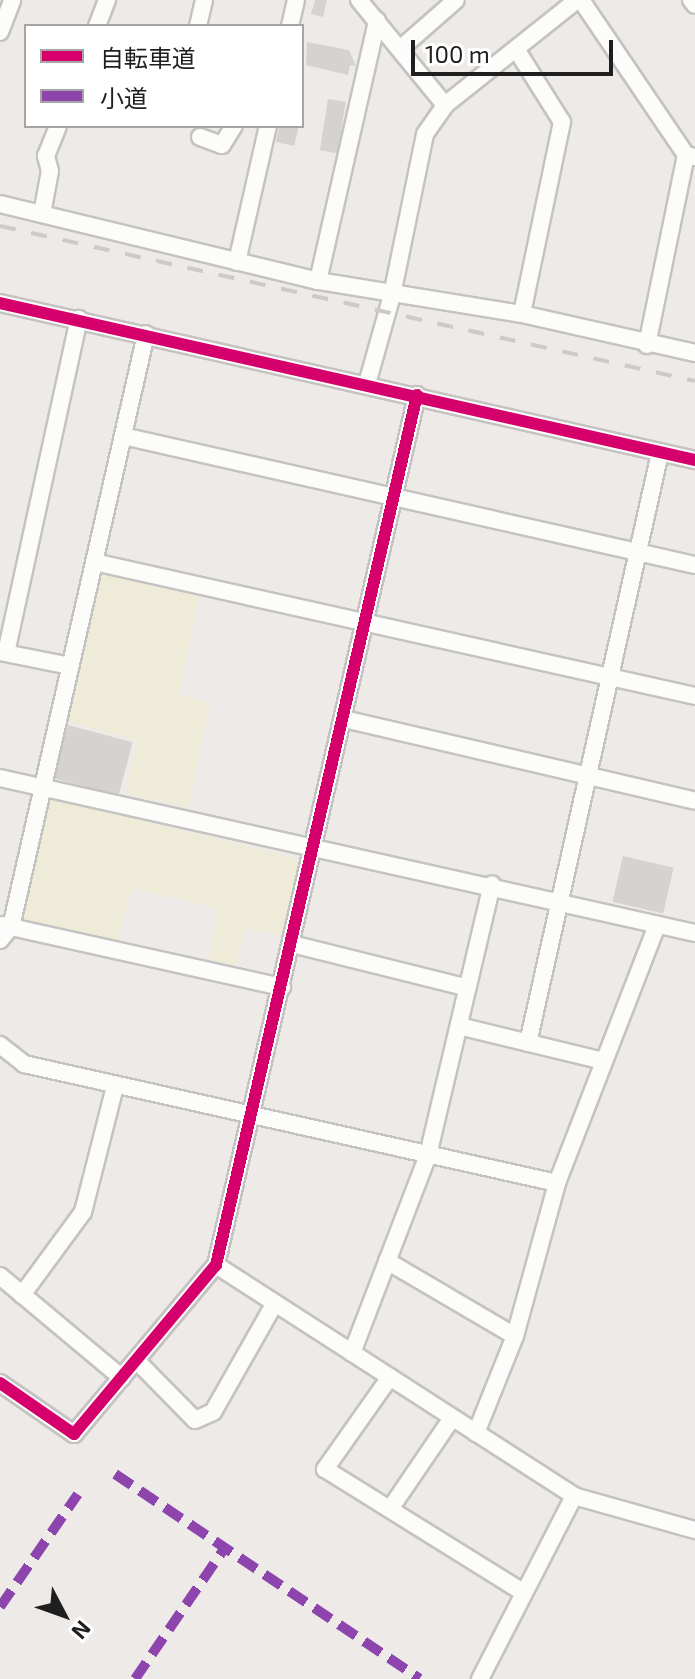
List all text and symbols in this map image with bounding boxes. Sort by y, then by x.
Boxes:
legend [24,24,304,128]
scale bar [415,24,617,74]
text: 100 m [425,39,490,68]
text: 自転車道 [100,43,196,72]
text: 小道 [100,83,148,112]
north arrow [24,1575,104,1655]
text: N [67,1616,97,1645]

